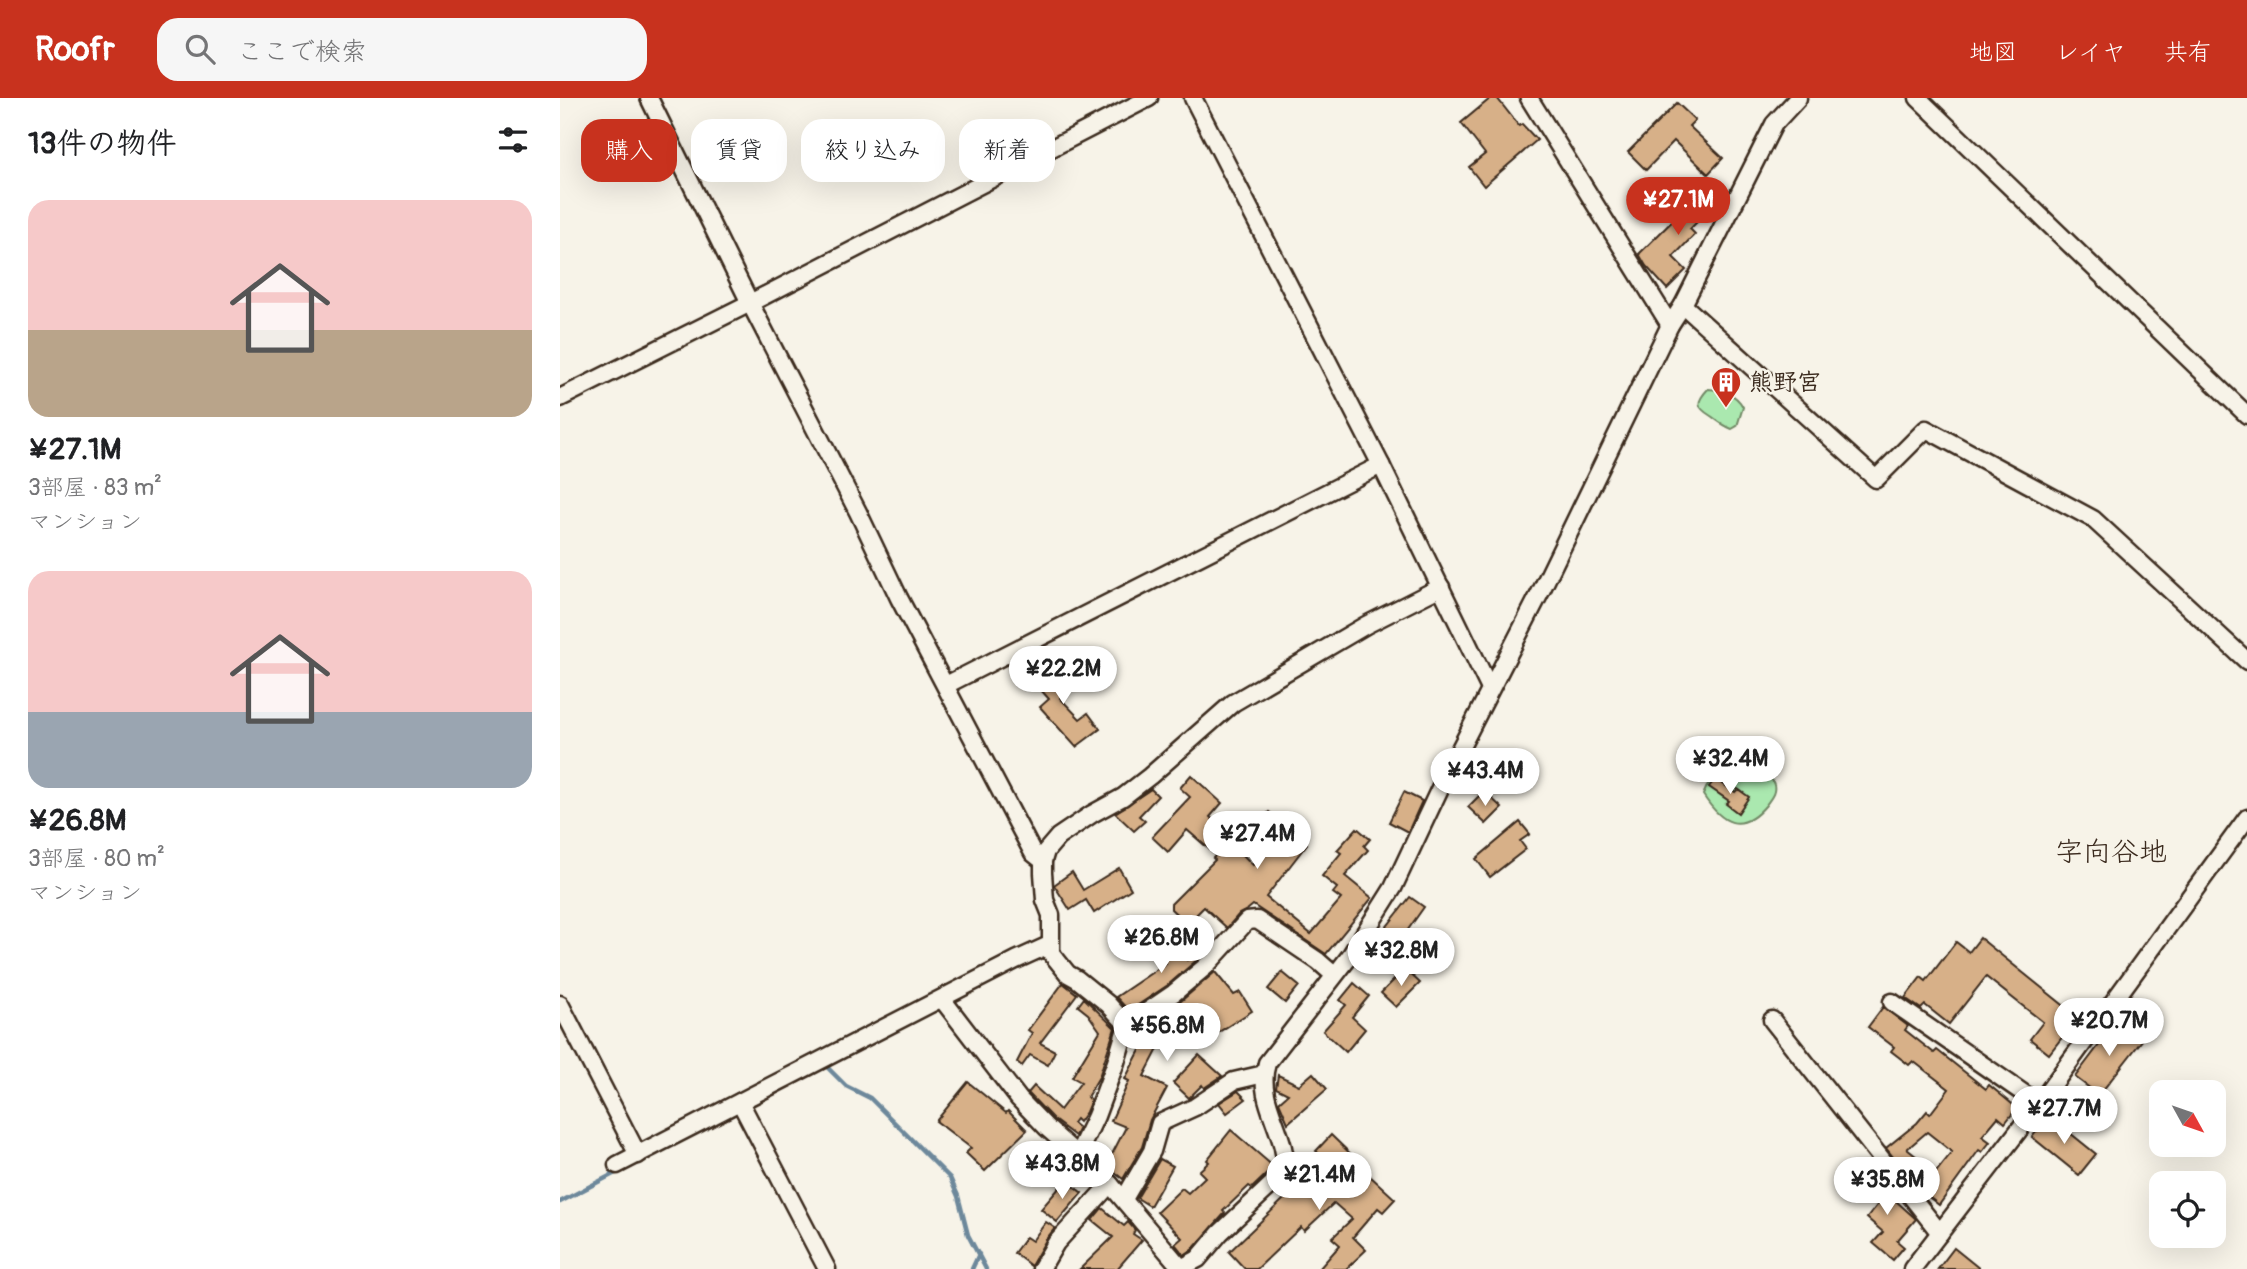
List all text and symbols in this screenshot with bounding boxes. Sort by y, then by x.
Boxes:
search box [157,18,647,81]
text: Roofr [35,29,115,70]
icon: search [181,30,219,68]
text: ここで検索 [237,36,367,68]
text: 地図 [1969,38,2017,67]
text: レイヤ [2055,38,2126,67]
text: 共有 [2164,38,2212,67]
chip: 購入 [581,119,677,182]
chip: 賃貸 [691,119,787,182]
chip: 絞り込み [801,119,945,182]
chip: 新着 [959,119,1055,182]
icon: filters [494,121,532,159]
text: 13件の物件 [28,125,176,162]
pin: ¥27.1M [1621,178,1735,237]
text: ¥27.1M [1642,185,1714,214]
icon: home [217,245,343,371]
building icon: 熊野宮 [1709,365,1743,409]
place label: 熊野宮 [1749,368,1821,397]
text: ¥27.1M [28,431,121,468]
text: 3部屋 · 83 m² [28,473,162,502]
text: マンション [28,507,142,536]
icon: home [217,616,343,742]
pin: ¥22.2M [1006,646,1120,706]
text: ¥22.2M [1025,654,1101,683]
pin: ¥32.4M [1673,736,1787,796]
text: ¥32.4M [1692,744,1768,773]
pin: ¥43.4M [1428,748,1542,808]
text: ¥43.4M [1446,756,1524,785]
text: ¥26.8M [28,802,126,839]
pin: ¥27.4M [1200,812,1314,871]
text: ¥27.4M [1219,819,1295,848]
district label: 字向谷地 [2055,835,2167,870]
text: 3部屋 · 80 m² [28,844,165,873]
text: マンション [28,878,142,907]
pin: ¥26.8M [1104,916,1218,975]
text: ¥26.8M [1123,923,1199,952]
pin: ¥32.8M [1344,928,1458,988]
text: ¥32.8M [1364,936,1438,965]
pin: ¥20.7M [2052,998,2166,1058]
pin: ¥56.8M [1110,1004,1224,1063]
text: ¥20.7M [2070,1006,2148,1035]
text: ¥56.8M [1129,1011,1205,1040]
north arrow [2149,1080,2226,1157]
map controls [2149,1080,2226,1248]
pin: ¥27.7M [2007,1086,2121,1146]
text: ¥27.7M [2027,1094,2101,1123]
pin: ¥43.8M [1005,1142,1119,1201]
text: ¥43.8M [1024,1149,1100,1178]
pin: ¥21.4M [1262,1152,1376,1212]
pin: ¥35.8M [1830,1158,1944,1217]
text: ¥21.4M [1283,1160,1355,1189]
text: ¥35.8M [1850,1165,1924,1194]
button: locate [2149,1171,2226,1248]

